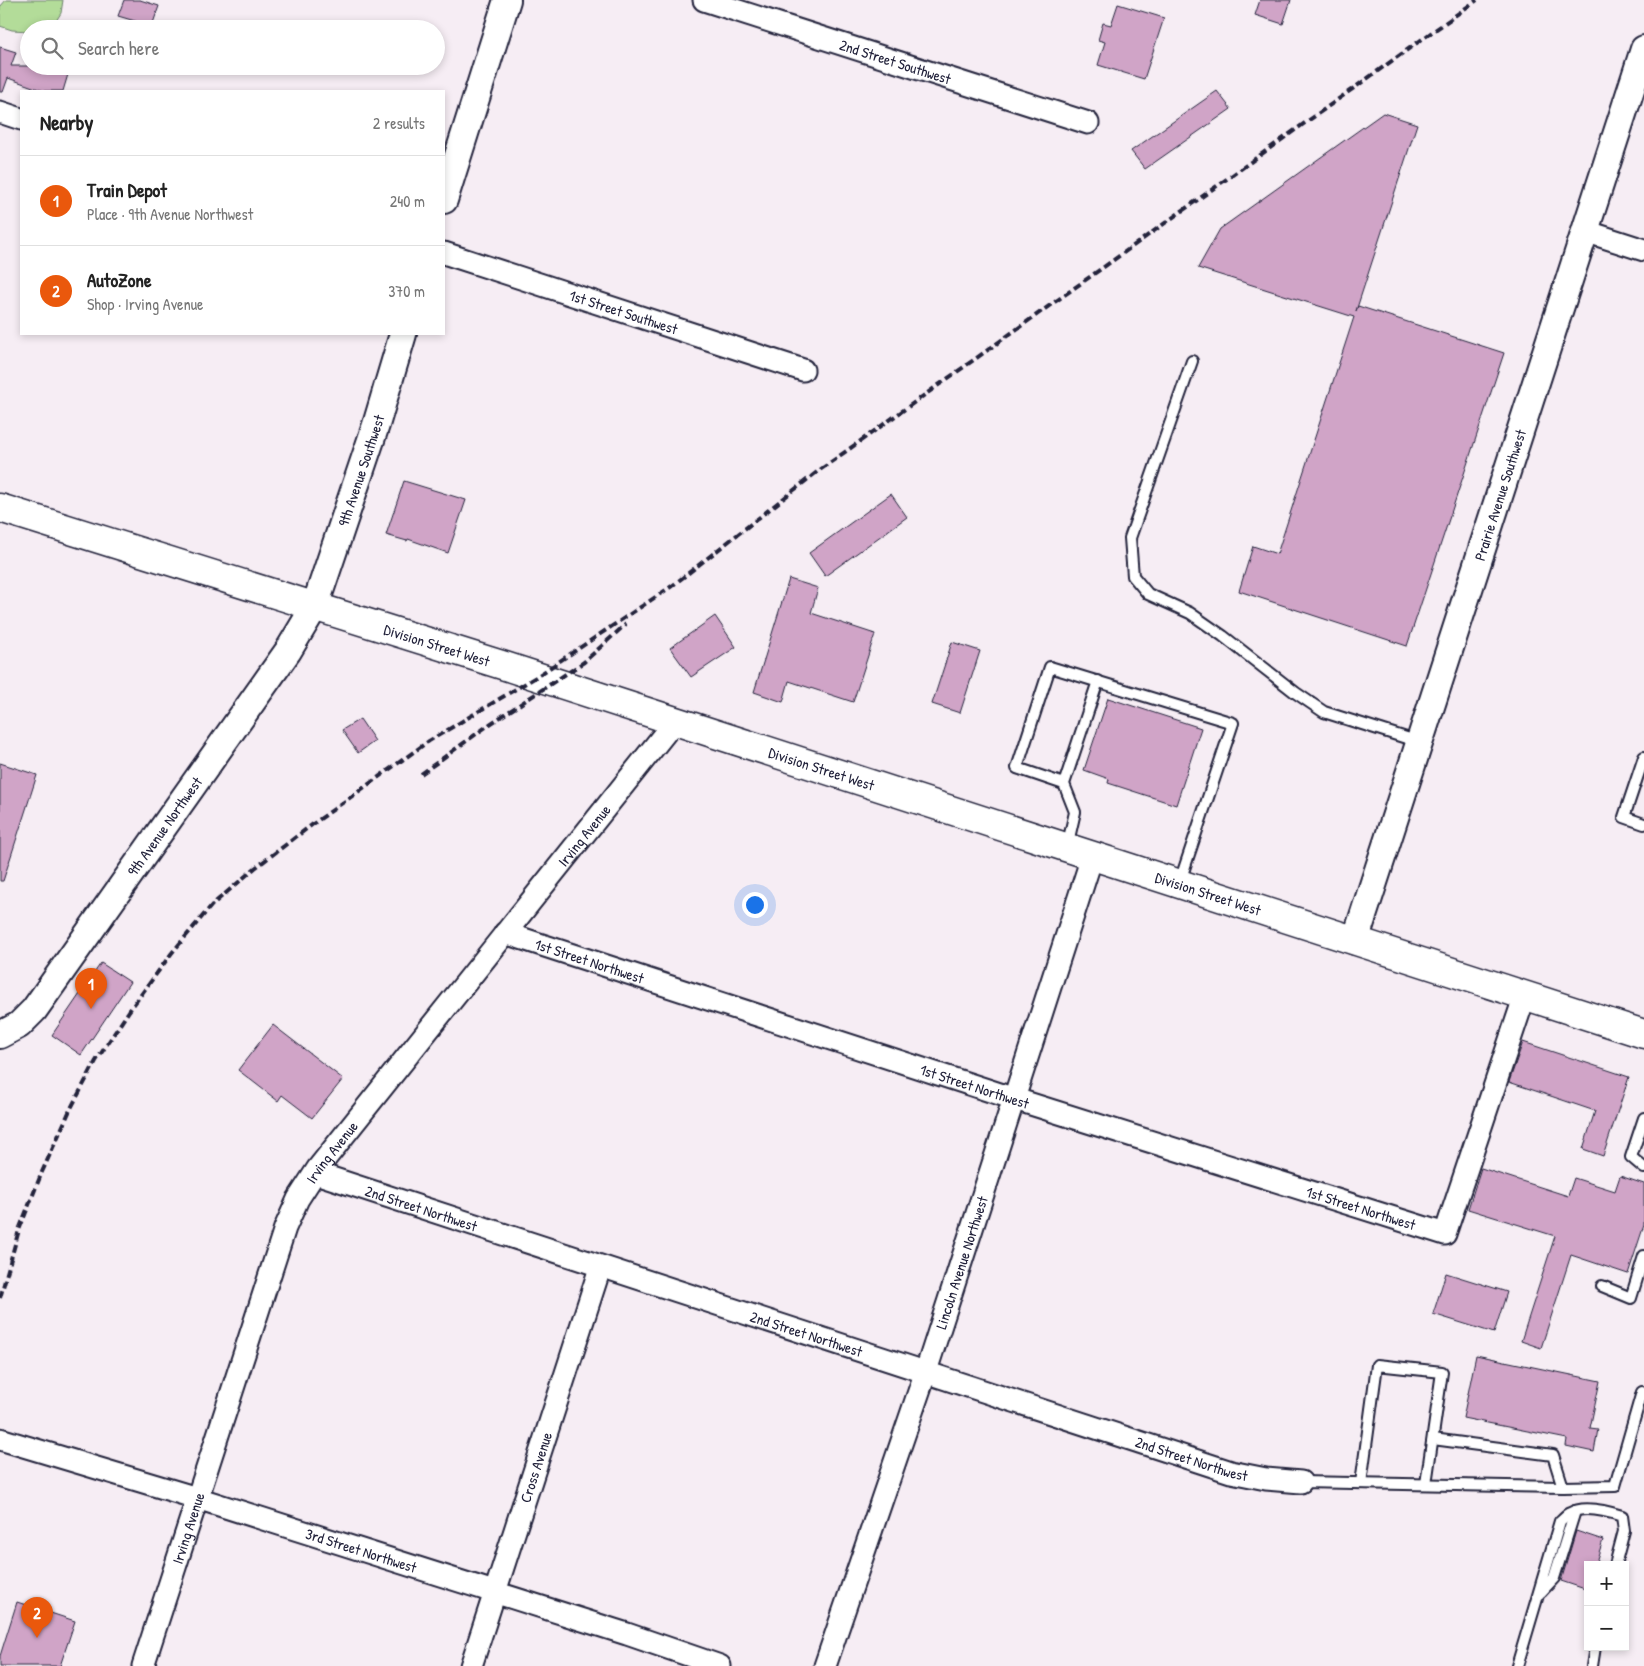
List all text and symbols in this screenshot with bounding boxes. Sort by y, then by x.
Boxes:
search box [20,20,445,75]
icon: search [38,34,66,62]
street label: 2nd Street Southwest [837,34,955,89]
text: Search here [78,35,159,61]
text: Nearby [40,108,93,137]
text: 2 results [373,112,425,134]
text: Train Depot [87,177,167,203]
text: 1 [53,190,59,212]
text: 240 m [390,190,425,212]
text: Place · 9th Avenue Northwest [87,203,253,225]
text: AutoZone [87,267,152,293]
text: 2 [52,280,60,302]
text: 370 m [388,280,425,302]
street label: 1st Street Southwest [567,284,681,339]
text: Shop · Irving Avenue [87,293,203,315]
street label: 9th Avenue Southwest [332,411,389,529]
street label: Prairie Avenue Southwest [1468,426,1531,563]
street label: Division Street West [382,618,494,671]
street label: Division Street West [766,741,878,795]
street label: 9th Avenue Northwest [122,771,207,880]
street label: Irving Avenue [552,800,615,871]
street label: Division Street West [1153,866,1264,920]
your location [742,892,768,918]
street label: 1st Street Northwest [532,933,648,988]
pin: 1 [75,968,107,1009]
street label: 1st Street Northwest [918,1058,1033,1114]
street label: Irving Avenue [301,1116,362,1187]
street label: 2nd Street Northwest [363,1180,481,1236]
street label: 1st Street Northwest [1304,1181,1419,1235]
street label: Lincoln Avenue Northwest [930,1192,993,1332]
street label: 2nd Street Northwest [748,1305,866,1362]
street label: Cross Avenue [514,1429,557,1505]
street label: 2nd Street Northwest [1133,1431,1250,1486]
street label: Irving Avenue [166,1490,209,1566]
street label: 3rd Street Northwest [303,1523,420,1578]
map controls [1584,1561,1629,1651]
button: + [1584,1561,1629,1606]
pin: 2 [21,1597,53,1638]
button: − [1584,1606,1629,1651]

